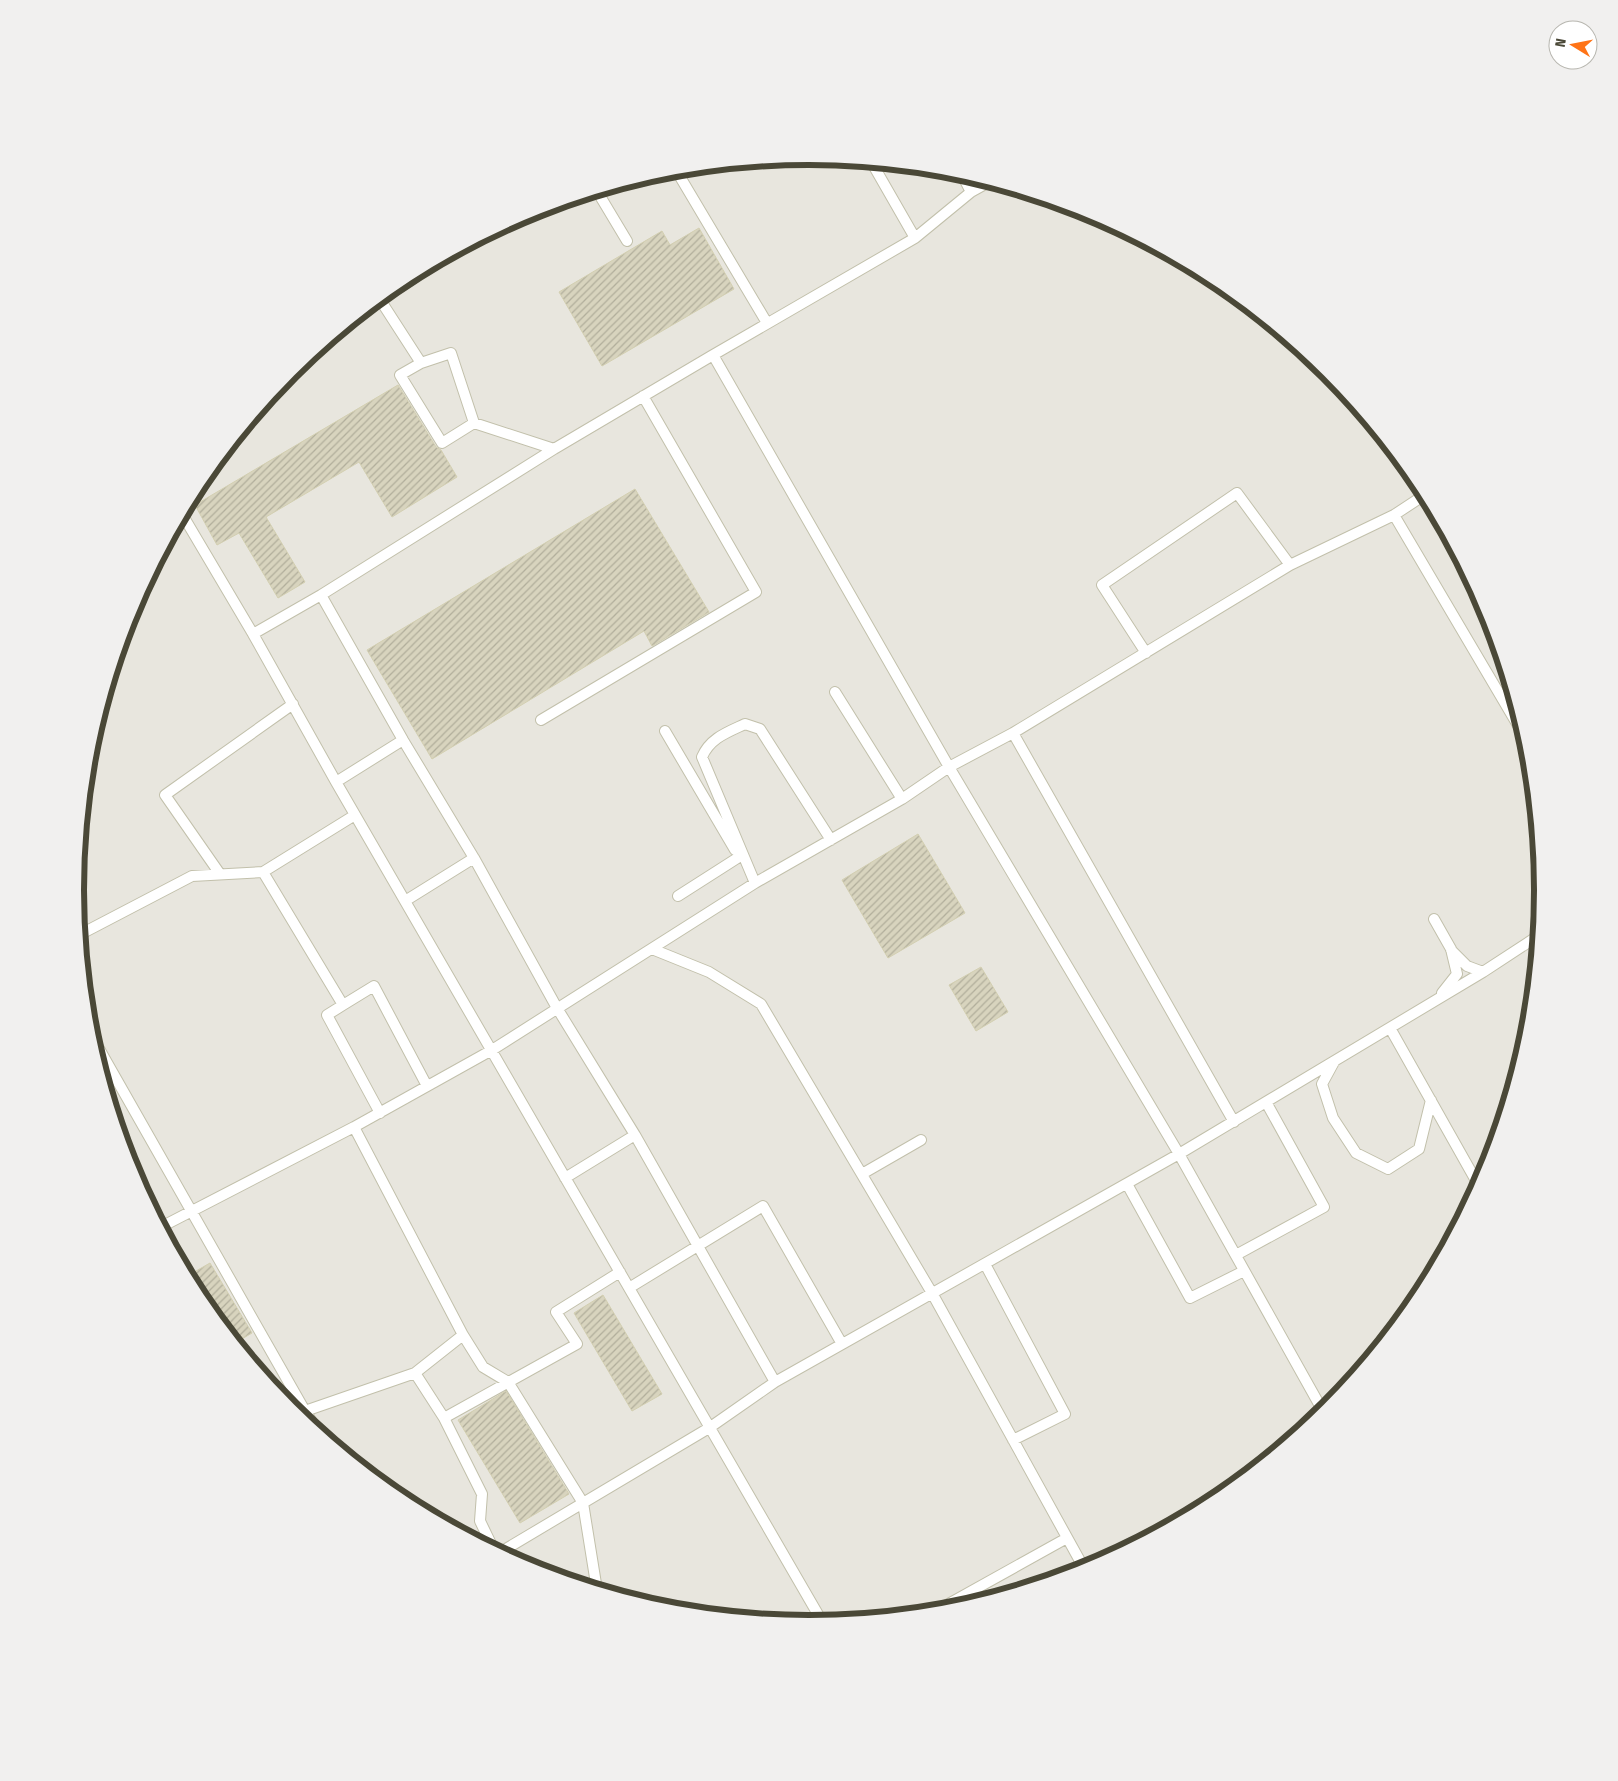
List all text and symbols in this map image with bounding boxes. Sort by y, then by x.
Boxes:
north arrow [1548,20,1598,70]
text: N [1552,37,1570,48]

